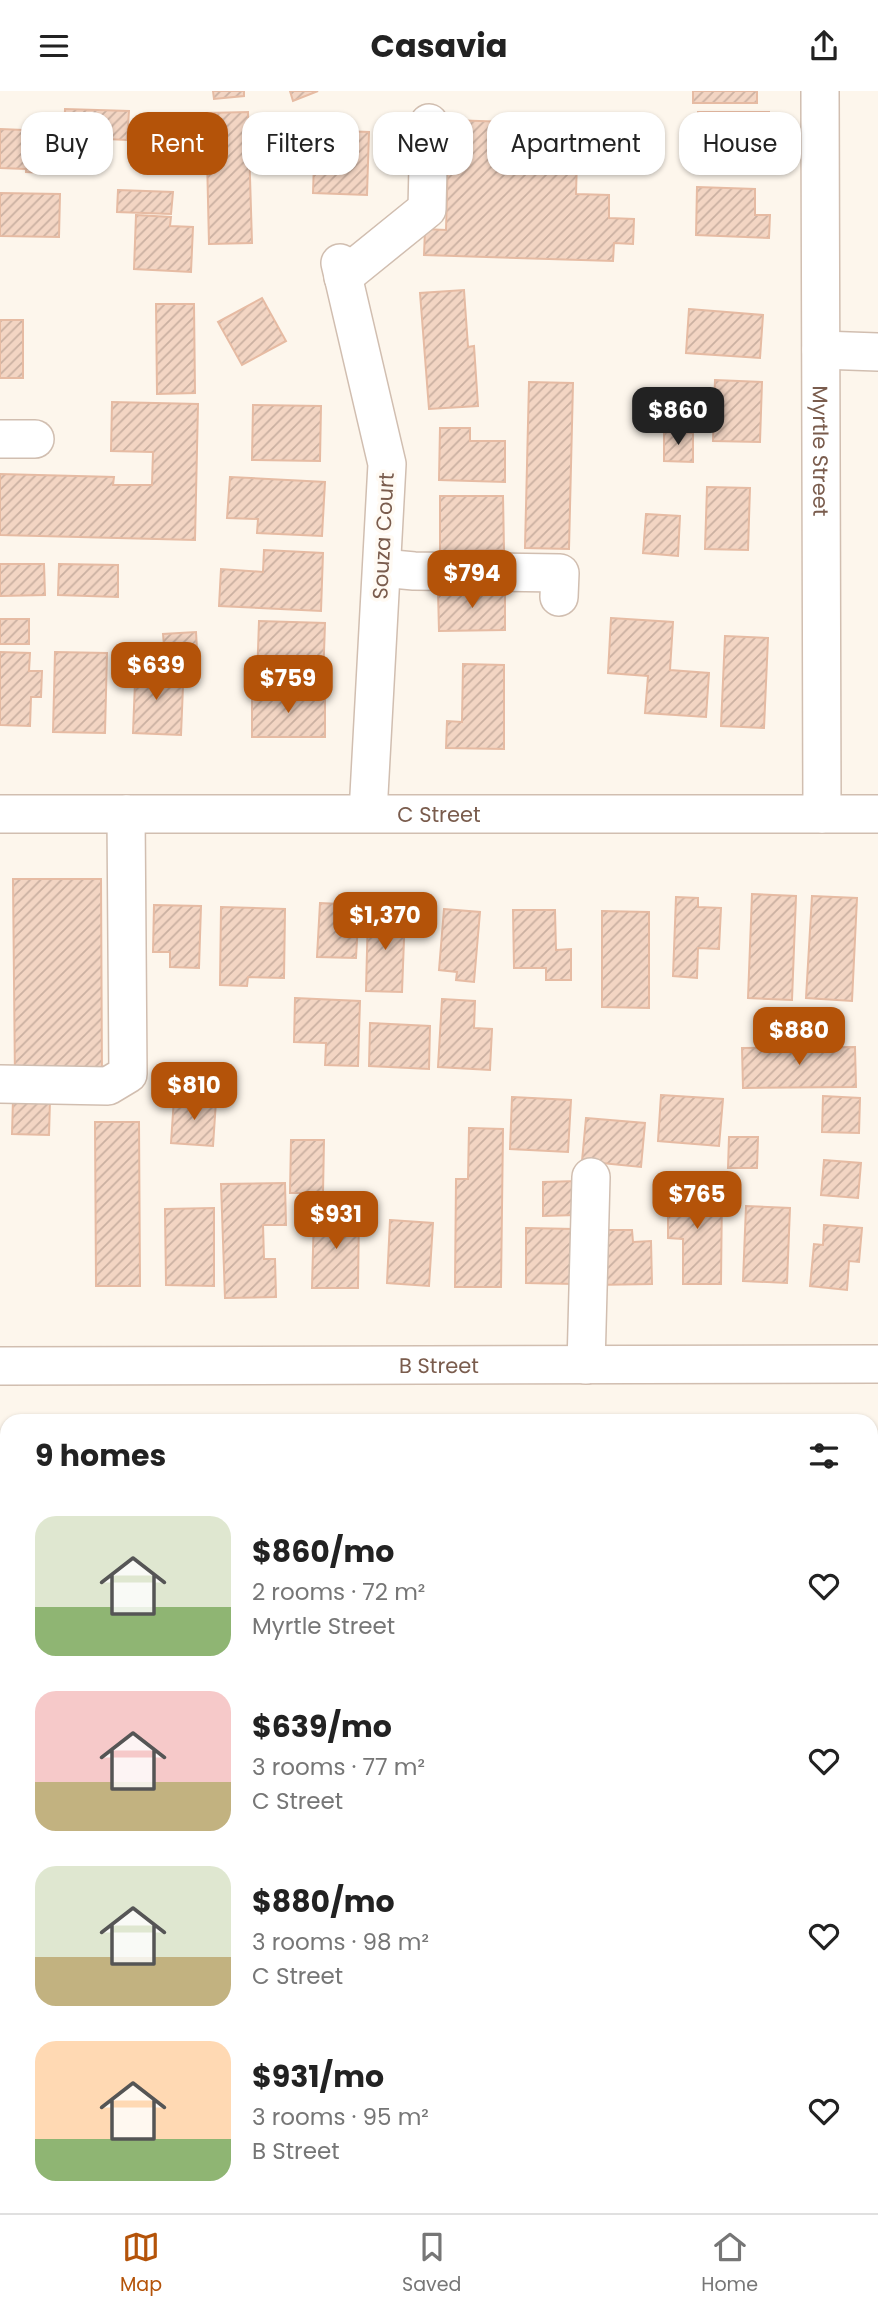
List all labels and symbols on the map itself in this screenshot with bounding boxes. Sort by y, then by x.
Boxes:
street label: Myrtle Street [806,386,836,516]
pin: $860 [637,387,719,447]
street label: Souza Court [365,472,401,600]
pin: $794 [431,551,513,610]
pin: $639 [115,643,197,702]
pin: $759 [247,655,329,715]
street label: C Street [397,800,481,829]
pin: $1,370 [328,893,442,952]
pin: $880 [758,1007,840,1067]
pin: $810 [153,1063,235,1122]
pin: $765 [656,1171,738,1231]
pin: $931 [295,1191,377,1251]
street label: B Street [399,1350,479,1380]

